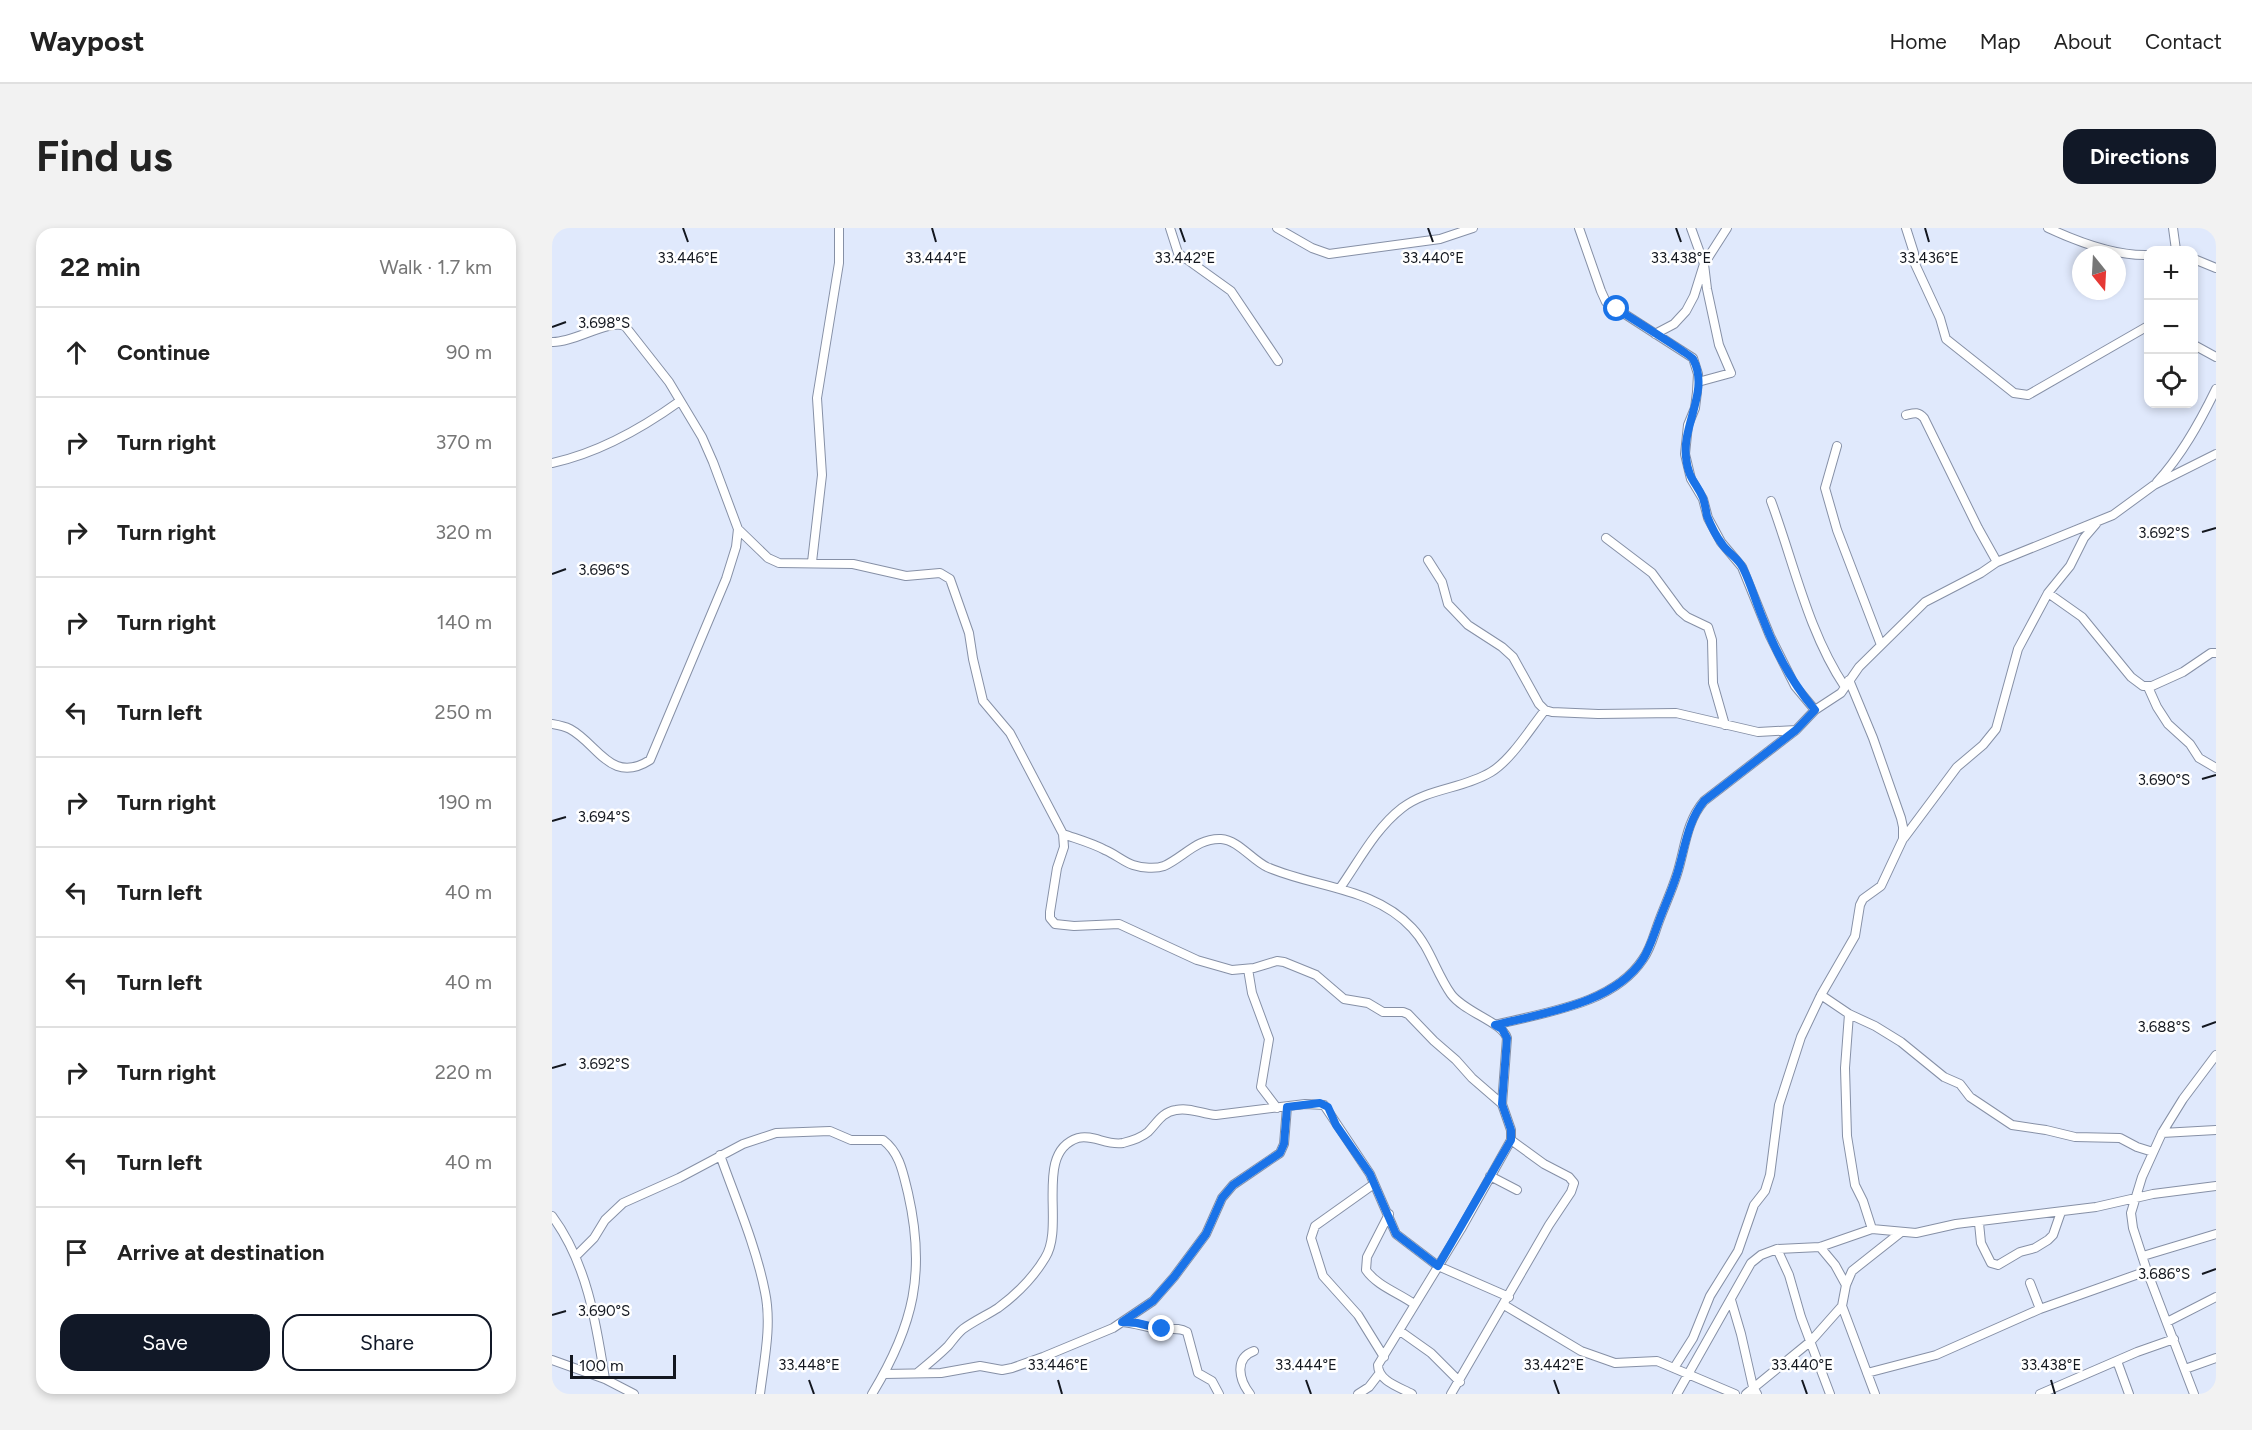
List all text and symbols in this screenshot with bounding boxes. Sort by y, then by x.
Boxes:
text: Waypost [30,24,144,58]
text: Home [1890,29,1947,54]
text: Map [1980,29,2021,54]
text: About [2054,29,2112,54]
text: Contact [2145,29,2222,54]
button: Directions [2063,129,2216,184]
text: Find us [36,131,173,182]
north arrow [2072,246,2126,300]
map controls [2144,246,2198,408]
button: + [2144,246,2198,300]
text: 33.446°E [658,249,718,267]
text: 33.444°E [905,249,967,267]
text: 33.442°E [1155,249,1215,267]
text: 33.440°E [1402,249,1464,267]
text: 33.438°E [1651,249,1711,267]
text: 33.436°E [1899,249,1959,267]
text: 22 min [60,251,141,283]
text: Walk · 1.7 km [380,255,492,279]
route start [1603,295,1629,321]
button: − [2144,300,2198,354]
text: 3.698°S [578,314,630,332]
icon: ahead [60,336,93,369]
text: Continue [117,339,210,366]
text: 90 m [446,340,492,364]
button: locate [2144,354,2198,408]
icon: right [60,426,93,459]
text: Turn right [117,429,216,456]
text: 370 m [436,430,492,454]
icon: right [60,516,93,549]
text: Turn right [117,519,216,546]
text: 320 m [435,520,492,544]
text: 3.692°S [2138,524,2190,542]
text: 3.696°S [578,561,630,579]
icon: right [60,606,93,639]
text: Turn right [117,609,216,636]
text: 140 m [437,610,492,634]
icon: left [60,696,93,729]
text: Turn left [117,699,203,726]
text: 250 m [435,700,492,724]
text: 3.690°S [2138,771,2190,789]
icon: right [60,786,93,819]
text: Turn right [117,789,216,816]
text: 190 m [438,790,492,814]
text: 3.694°S [578,808,630,826]
icon: left [60,876,93,909]
text: Turn left [117,879,203,906]
text: 40 m [445,880,492,904]
icon: left [60,966,93,999]
text: Turn left [117,969,203,996]
text: 40 m [445,970,492,994]
text: 3.688°S [2138,1018,2190,1036]
text: 3.692°S [578,1055,630,1073]
icon: right [60,1056,93,1089]
text: Turn right [117,1059,216,1086]
text: 220 m [435,1060,492,1084]
icon: left [60,1146,93,1179]
text: Turn left [117,1149,203,1176]
text: 40 m [445,1150,492,1174]
icon: arrive [60,1236,93,1269]
text: Arrive at destination [117,1239,325,1266]
text: 3.686°S [2138,1265,2190,1283]
text: 3.690°S [578,1302,630,1320]
button: Save [60,1314,270,1371]
button: Share [282,1314,492,1371]
route end [1148,1315,1174,1341]
scale bar [570,1352,676,1380]
text: 100 m [579,1356,624,1375]
text: 33.448°E [778,1356,840,1374]
text: 33.446°E [1028,1356,1088,1374]
text: 33.444°E [1275,1356,1337,1374]
text: 33.442°E [1524,1356,1584,1374]
text: 33.440°E [1771,1356,1833,1374]
text: 33.438°E [2021,1356,2081,1374]

